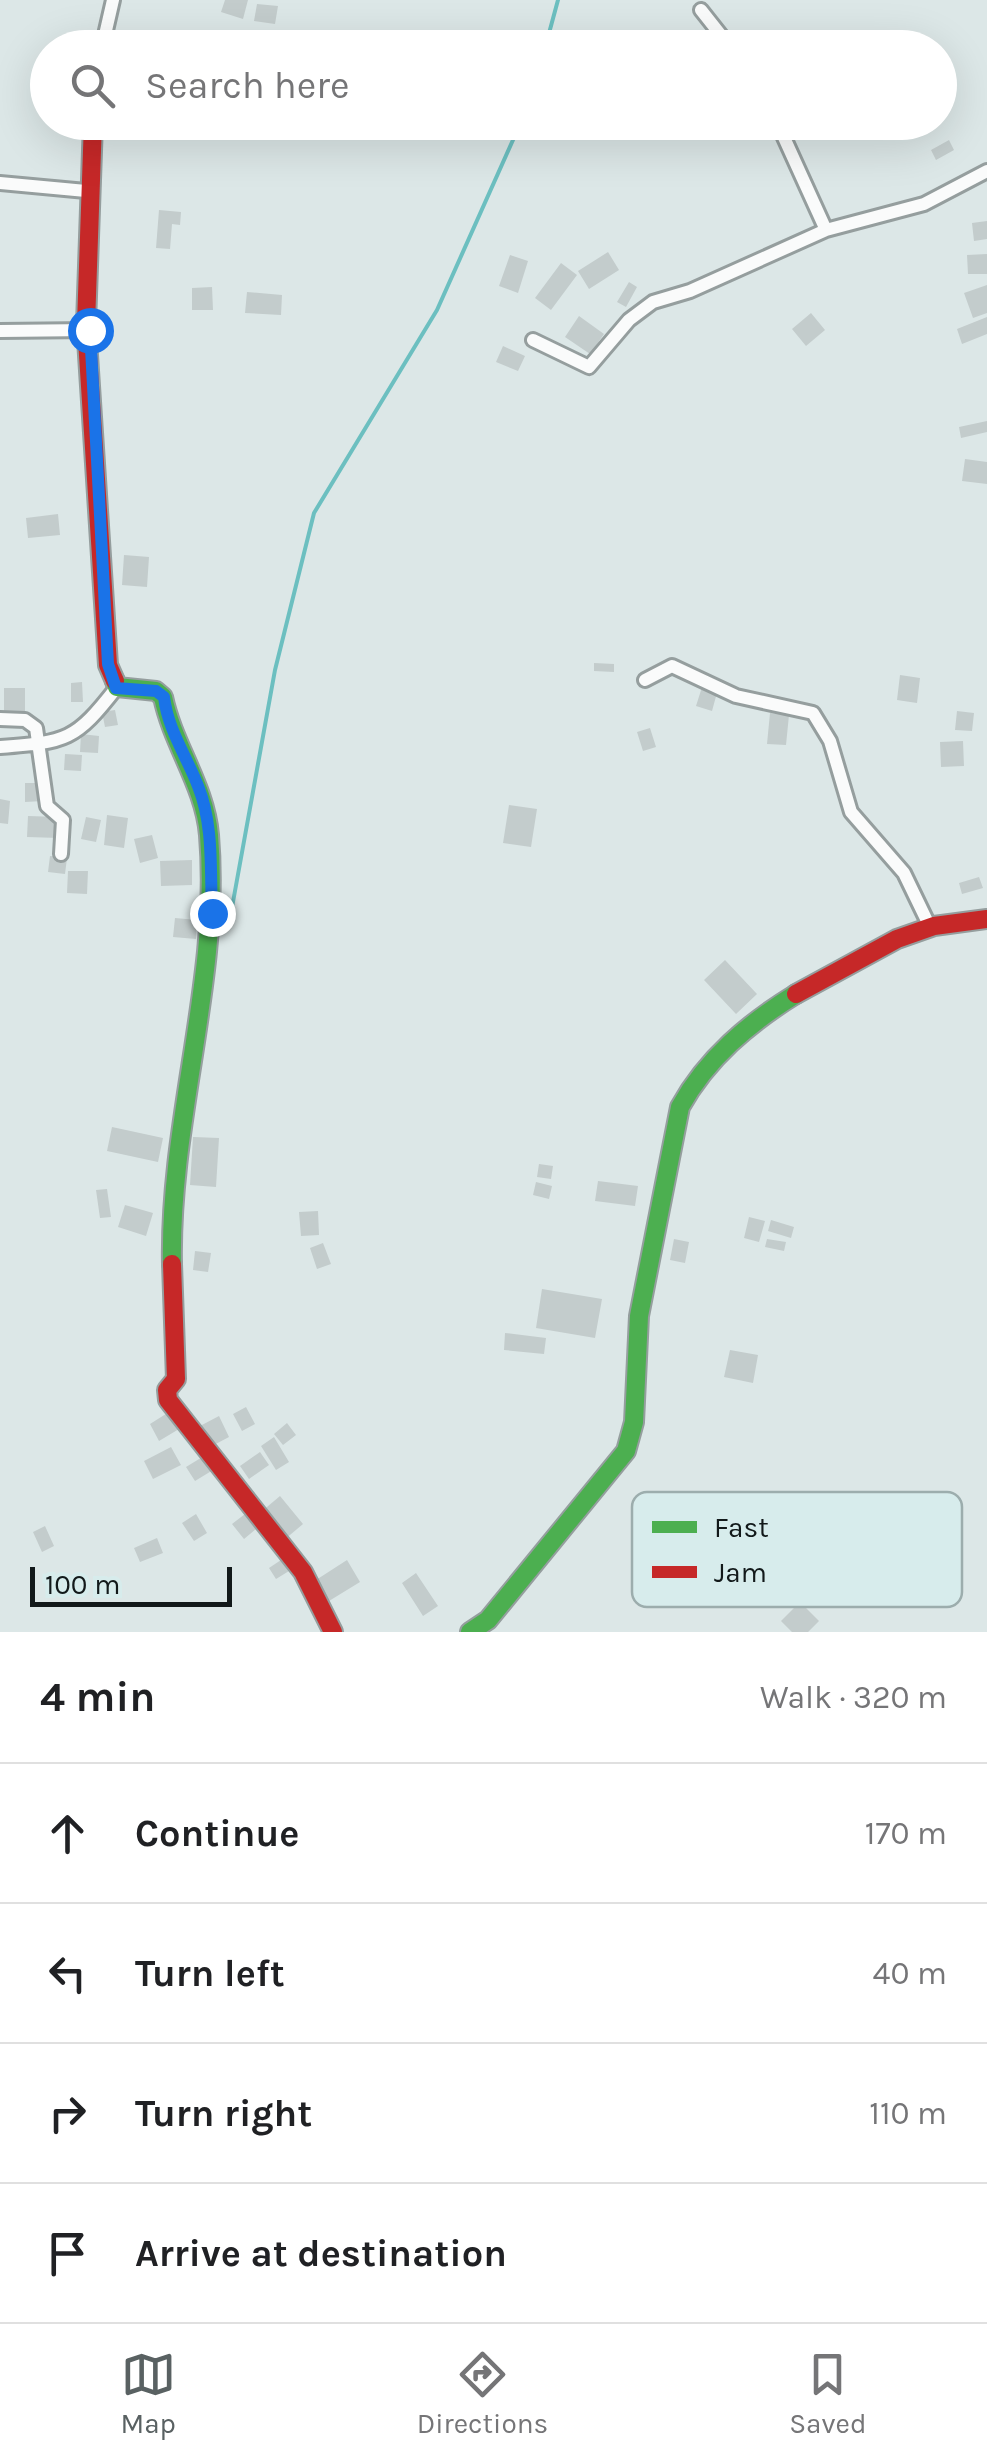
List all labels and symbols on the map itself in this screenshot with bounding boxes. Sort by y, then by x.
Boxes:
route start [68,308,114,354]
route end [190,891,236,937]
legend [632,1492,962,1607]
text: Fast [714,1511,769,1544]
text: Jam [714,1556,767,1589]
scale bar [30,1562,232,1606]

